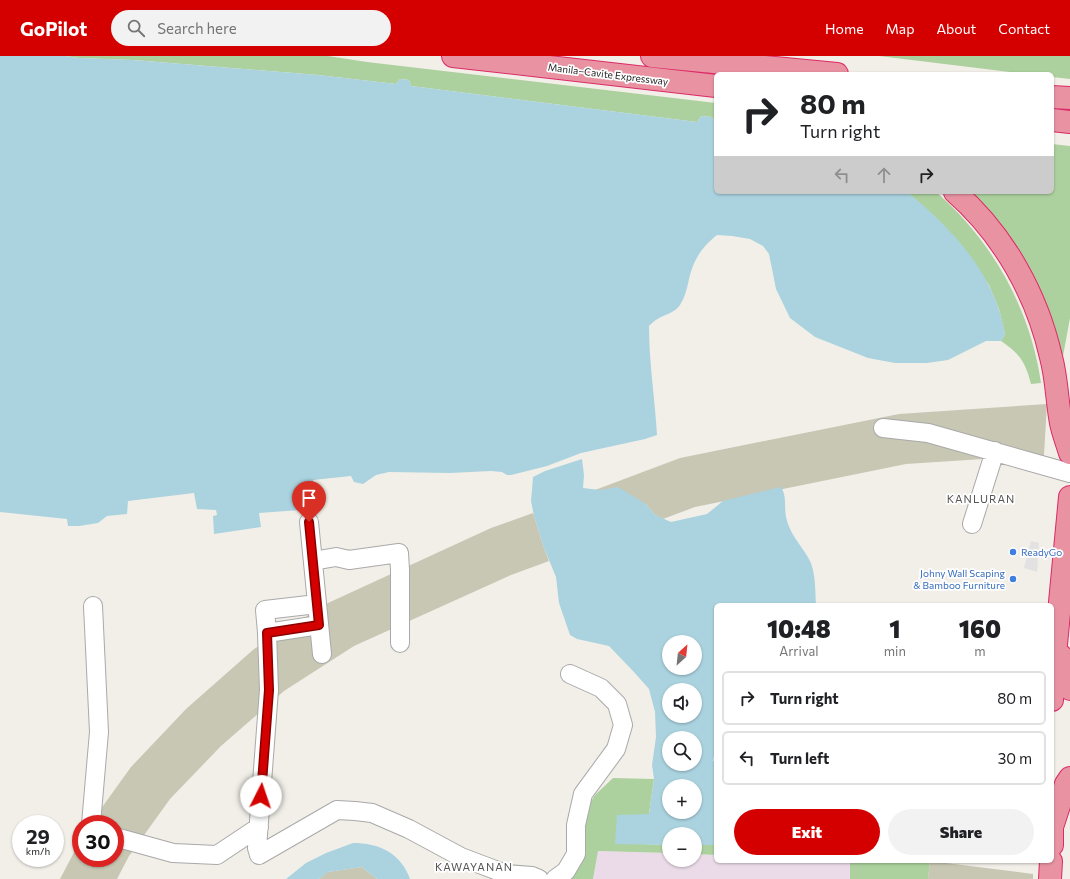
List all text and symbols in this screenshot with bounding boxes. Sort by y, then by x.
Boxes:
search box [111,10,391,46]
text: GoPilot [20,17,87,40]
icon: search [125,17,147,39]
text: Search here [157,19,237,37]
text: Home [825,20,864,37]
text: Map [886,20,914,37]
text: About [936,20,976,37]
text: Contact [998,20,1050,37]
street label: Manila–Cavite Expressway [547,61,669,87]
text: 80 m [800,86,866,120]
icon: right [734,88,786,140]
text: Turn right [800,120,880,142]
icon: left [831,164,853,186]
icon: ahead [873,164,895,186]
icon: right [915,164,937,186]
pin [292,481,326,522]
icon: arrive [298,487,320,509]
district label: KANLURAN [947,492,1015,505]
place label: ReadyGo [1021,546,1062,558]
marker: ReadyGo [1008,547,1018,557]
place label: Johny Wall Scaping & Bamboo Furniture [913,567,1006,591]
marker: Johny Wall Scaping & Bamboo Furniture [1008,574,1018,584]
text: 10:48 [767,614,831,643]
text: 1 [889,614,900,643]
text: 160 [959,614,1001,643]
north arrow [662,635,702,675]
map controls [662,635,702,867]
text: Arrival [779,643,819,659]
text: min [884,643,906,659]
text: m [974,643,986,659]
button: sound [662,683,702,723]
icon: right [736,687,758,709]
text: Turn right [770,689,839,707]
text: 80 m [997,689,1032,707]
button: search [662,731,702,771]
icon: left [736,747,758,769]
text: Turn left [770,749,829,767]
text: 30 m [998,749,1032,767]
position arrow [240,775,282,817]
button: + [662,779,702,819]
button: Exit [734,809,880,855]
button: Share [888,809,1034,855]
speed limit sign: 30 [72,815,124,867]
text: 29 [26,824,50,848]
button: − [662,827,702,867]
text: km/h [26,845,50,857]
district label: KAWAYANAN [435,860,513,873]

